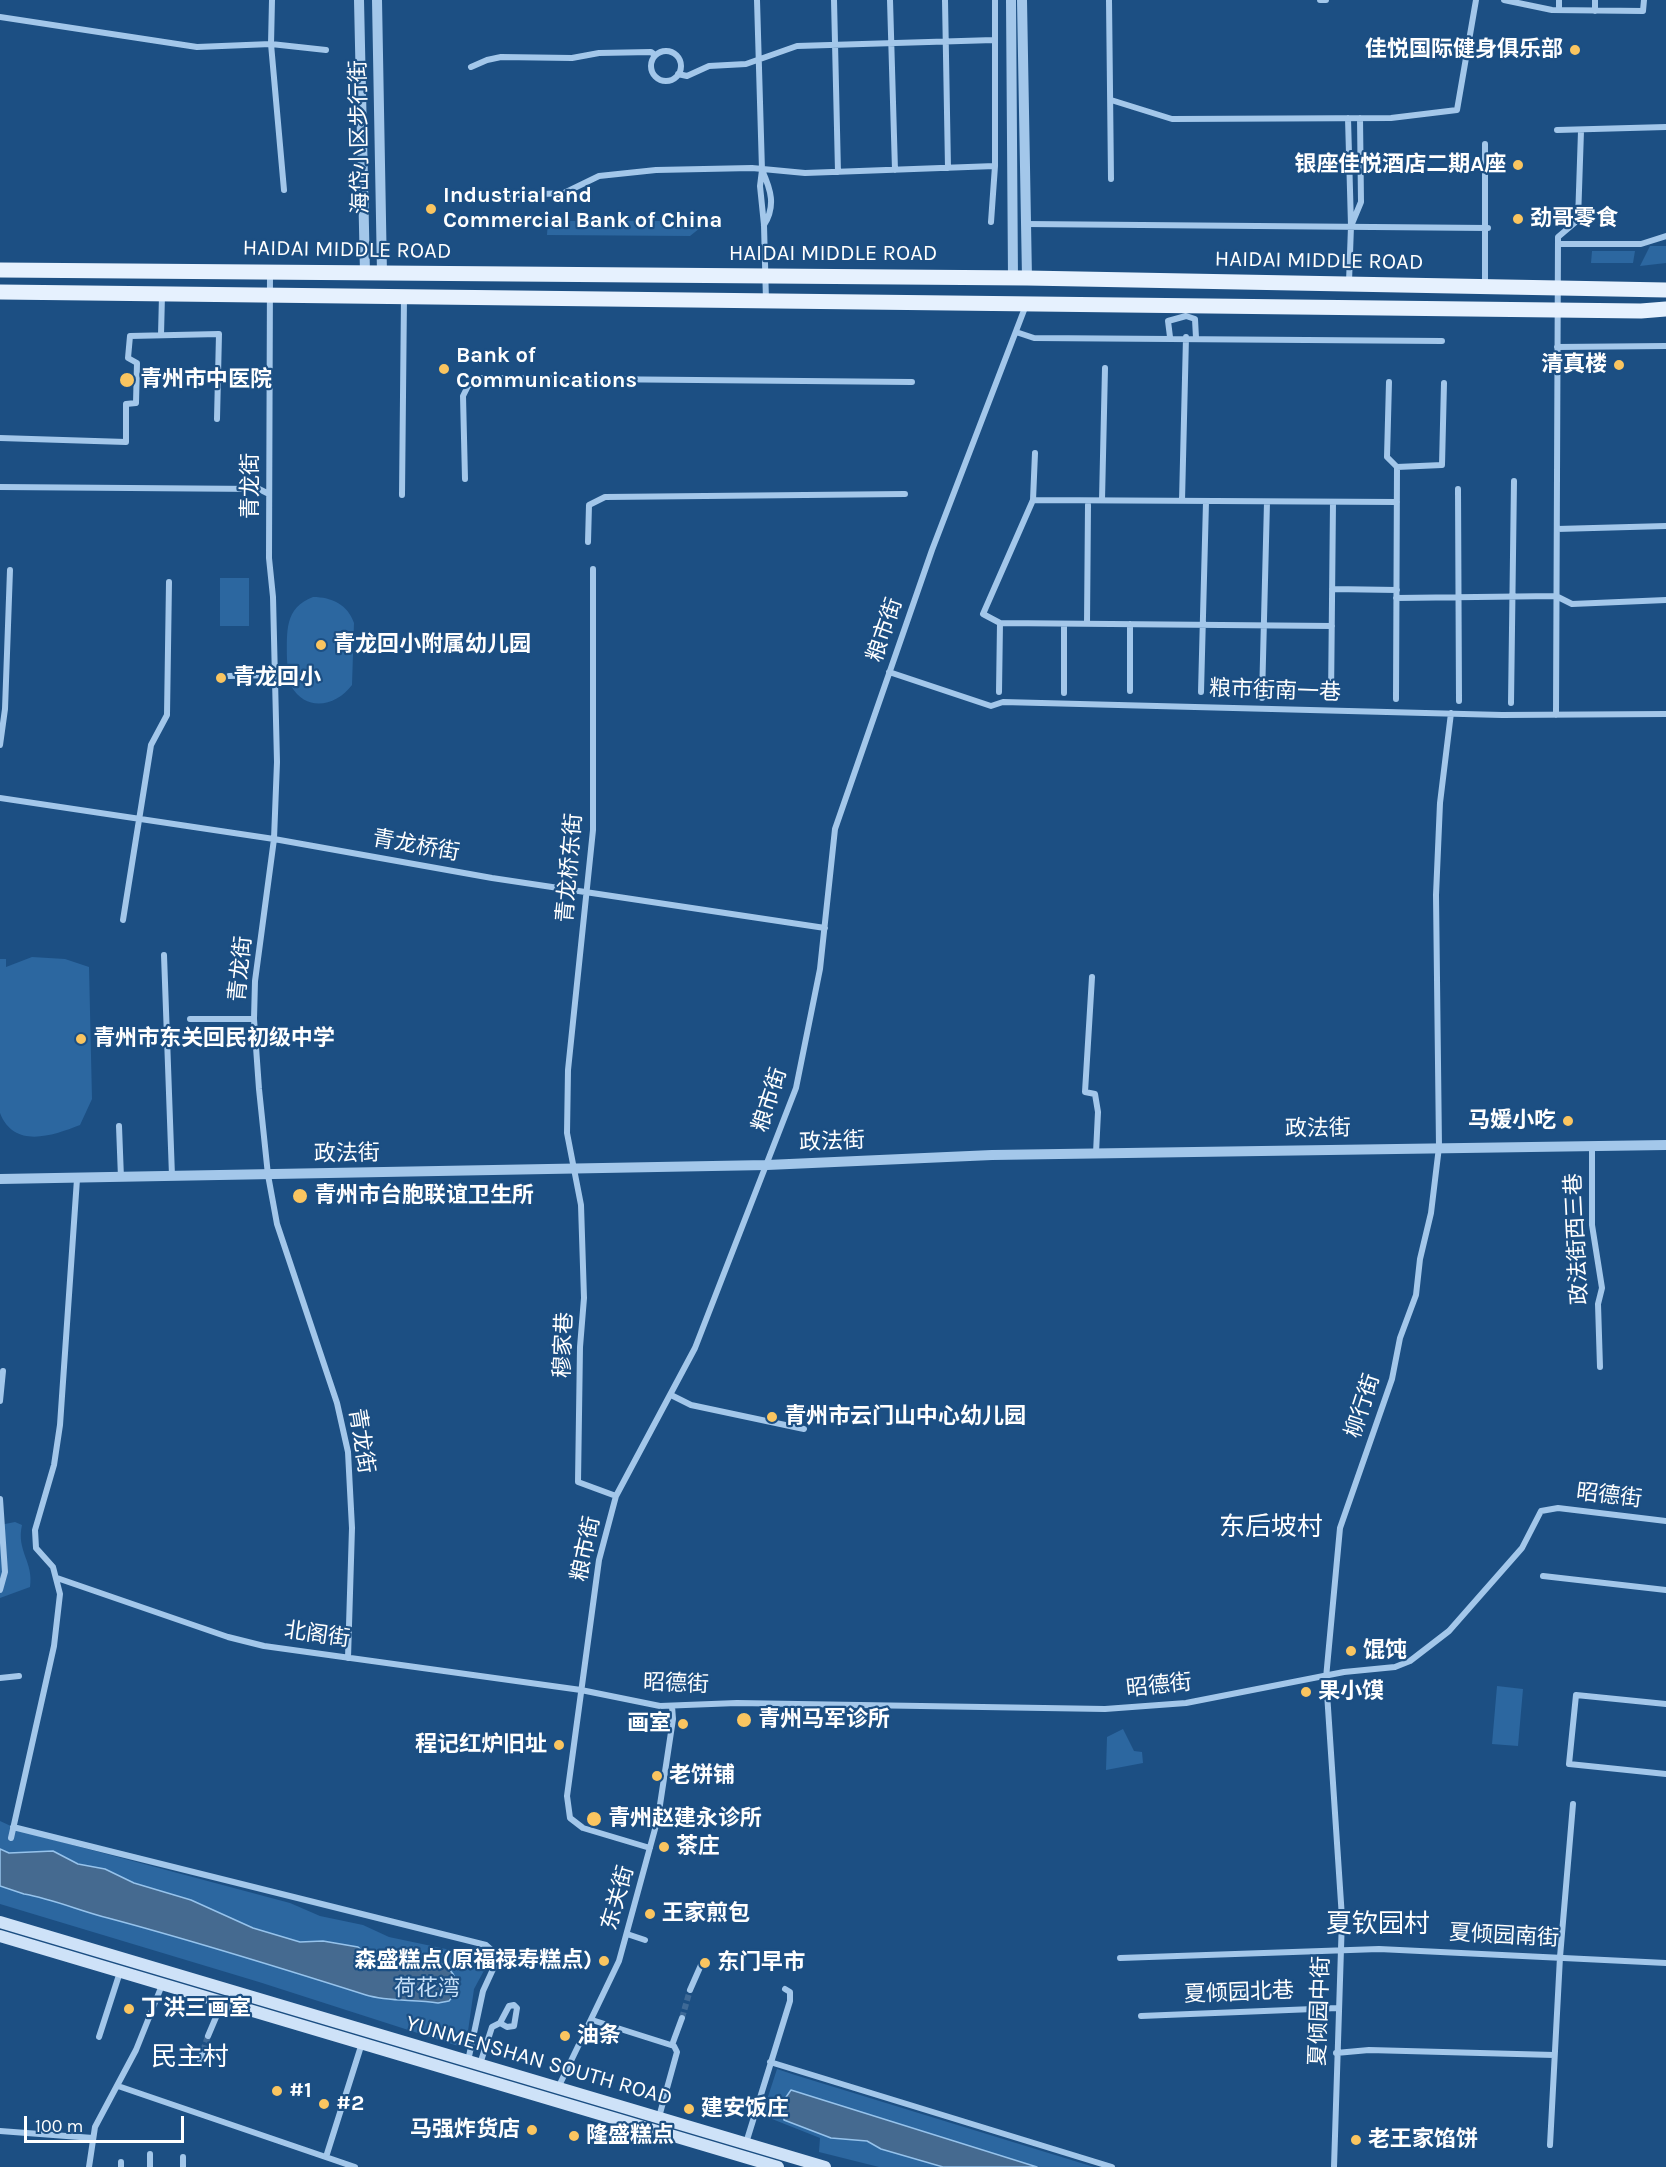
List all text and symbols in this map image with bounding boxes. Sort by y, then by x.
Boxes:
place label: 佳悦国际健身俱乐部 [1365,37,1563,63]
marker: 佳悦国际健身俱乐部 [1568,43,1582,57]
street label: 海岱小区步行街 [345,60,375,214]
place label: 银座佳悦酒店二期A座 [1294,152,1506,178]
marker: 银座佳悦酒店二期A座 [1511,158,1525,172]
place label: Industrial and Commercial Bank of China [443,183,722,234]
marker: Industrial and Commercial Bank of China [424,202,438,216]
place label: 劲哥零食 [1530,206,1618,232]
marker: 劲哥零食 [1511,212,1525,226]
street label: HAIDAI MIDDLE ROAD [242,235,452,265]
street label: HAIDAI MIDDLE ROAD [729,241,937,267]
street label: HAIDAI MIDDLE ROAD [1214,246,1424,276]
place label: Bank of Communications [456,343,637,394]
place label: 清真楼 [1541,352,1607,378]
marker: 清真楼 [1612,358,1626,372]
marker: Bank of Communications [437,362,451,376]
place label: 青州市中医院 [140,367,272,393]
marker: 青州市中医院 [118,371,136,389]
street label: 青龙街 [238,453,264,519]
street label: 粮市街 [862,595,908,665]
place label: 青龙回小附属幼儿园 [333,632,531,658]
marker: 青龙回小附属幼儿园 [314,638,328,652]
place label: 青龙回小 [233,665,321,691]
marker: 青龙回小 [214,671,228,685]
street label: 粮市街南一巷 [1209,676,1341,706]
street label: 青龙桥东街 [552,812,588,924]
street label: 青龙桥街 [370,825,462,867]
street label: 青龙街 [224,935,258,1003]
place label: 青州市东关回民初级中学 [93,1026,335,1052]
marker: 青州市东关回民初级中学 [74,1032,88,1046]
street label: 粮市街 [747,1065,793,1135]
place label: 马媛小吃 [1468,1108,1556,1134]
marker: 马媛小吃 [1561,1114,1575,1128]
street label: 政法街 [1285,1115,1351,1143]
street label: 政法街 [799,1128,865,1156]
street label: 政法街 [314,1140,380,1168]
street label: 政法街西三巷 [1560,1172,1594,1306]
place label: 青州市台胞联谊卫生所 [314,1183,534,1209]
marker: 青州市台胞联谊卫生所 [291,1187,309,1205]
street label: 穆家巷 [550,1312,578,1378]
street label: 柳行街 [1340,1371,1386,1441]
place label: 青州市云门山中心幼儿园 [784,1404,1026,1430]
street label: 青龙街 [343,1406,379,1476]
marker: 青州市云门山中心幼儿园 [765,1410,779,1424]
street label: 昭德街 [1575,1479,1643,1513]
district label: 东后坡村 [1219,1512,1323,1544]
street label: 粮市街 [566,1514,606,1584]
street label: 北阁街 [282,1617,352,1653]
place label: 馄饨 [1363,1638,1407,1664]
marker: 馄饨 [1344,1644,1358,1658]
street label: 昭德街 [1125,1669,1193,1703]
street label: 昭德街 [643,1670,709,1698]
place label: 果小馍 [1318,1679,1384,1705]
marker: 果小馍 [1299,1685,1313,1699]
place label: 青州马军诊所 [758,1707,890,1733]
place label: 画室 [627,1711,671,1737]
marker: 青州马军诊所 [735,1711,753,1729]
marker: 画室 [676,1717,690,1731]
place label: 程记红炉旧址 [415,1732,547,1758]
marker: 程记红炉旧址 [552,1738,566,1752]
place label: 老饼铺 [669,1763,735,1789]
marker: 老饼铺 [650,1769,664,1783]
place label: 青州赵建永诊所 [608,1806,762,1832]
marker: 青州赵建永诊所 [585,1810,603,1828]
place label: 茶庄 [676,1834,720,1860]
marker: 茶庄 [657,1840,671,1854]
street label: 东关街 [596,1863,640,1933]
place label: 王家煎包 [662,1901,750,1927]
marker: 王家煎包 [643,1907,657,1921]
district label: 夏钦园村 [1326,1909,1430,1941]
street label: 夏倾园南街 [1448,1920,1560,1952]
place label: 森盛糕点(原福禄寿糕点) [354,1948,592,1974]
place label: 东门早市 [717,1950,805,1976]
marker: 森盛糕点(原福禄寿糕点) [597,1954,611,1968]
marker: 东门早市 [698,1956,712,1970]
street label: 夏倾园中街 [1305,1956,1335,2066]
park label: 荷花湾 [394,1976,460,2002]
street label: 夏倾园北巷 [1184,1978,1294,2008]
place label: 丁洪三画室 [141,1996,251,2022]
marker: 丁洪三画室 [122,2002,136,2016]
street label: YUNMENSHAN SOUTH ROAD [403,2010,675,2112]
place label: 油条 [577,2023,621,2049]
marker: 油条 [558,2029,572,2043]
district label: 民主村 [151,2042,229,2074]
place label: #1 [289,2078,312,2104]
marker: #1 [270,2084,284,2098]
place label: #2 [336,2091,364,2117]
place label: 建安饭庄 [701,2096,789,2122]
marker: #2 [317,2097,331,2111]
marker: 建安饭庄 [682,2102,696,2116]
scale bar [27,2104,188,2142]
text: 100 m [35,2115,83,2137]
place label: 马强炸货店 [410,2117,520,2143]
marker: 马强炸货店 [525,2123,539,2137]
place label: 隆盛糕点 [586,2123,674,2149]
place label: 老王家馅饼 [1368,2127,1478,2153]
marker: 隆盛糕点 [567,2129,581,2143]
marker: 老王家馅饼 [1349,2133,1363,2147]

